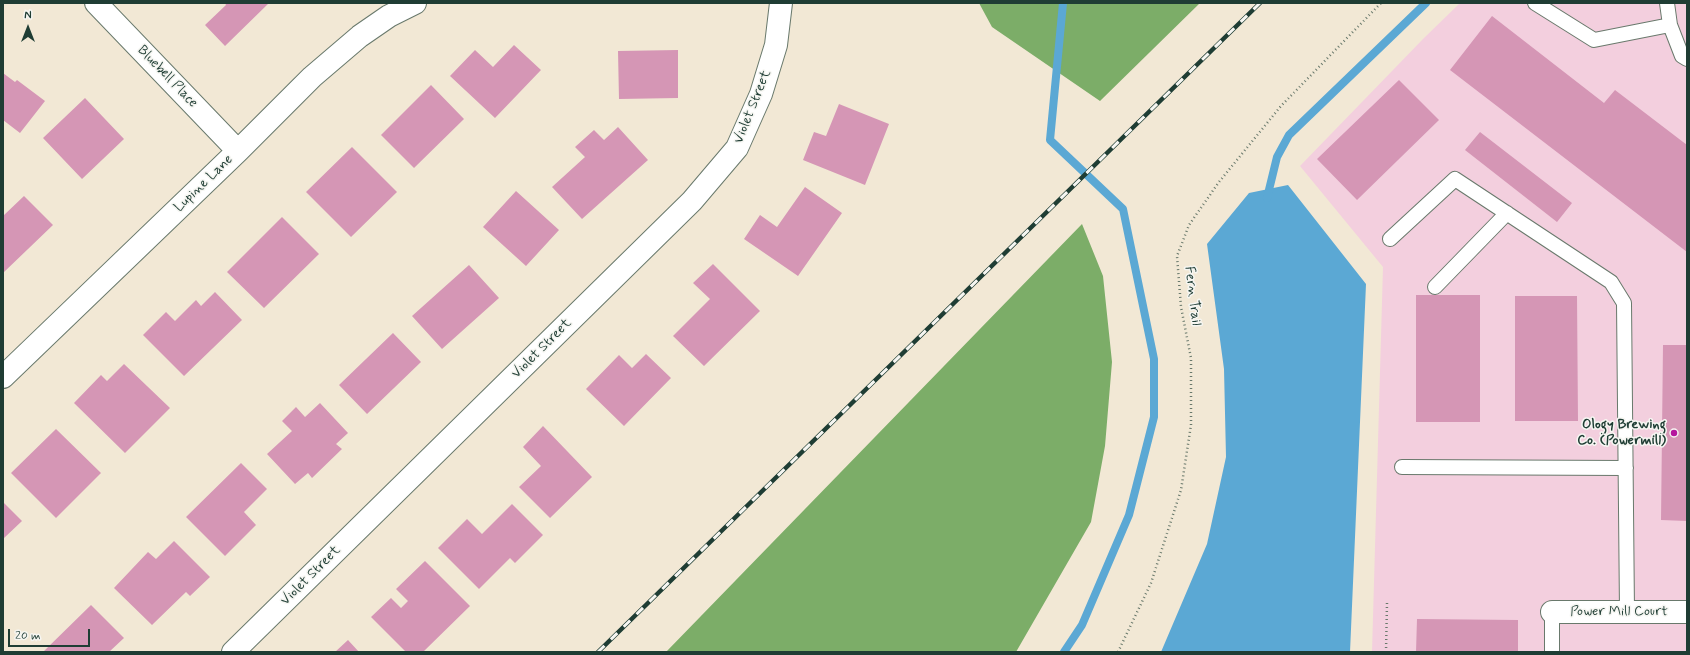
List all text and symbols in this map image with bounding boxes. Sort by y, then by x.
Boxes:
north arrow [8,8,48,48]
text: N [24,9,32,23]
street label: Bluebell Place [133,42,201,112]
street label: Violet Street [731,68,775,146]
street label: Lupine Lane [171,152,237,216]
street label: Fern Trail [1180,265,1204,327]
street label: Violet Street [509,316,575,382]
place label: Ology Brewing Co. (Powermill) [1577,417,1666,450]
marker: Ology Brewing Co. (Powermill) [1669,428,1679,438]
street label: Violet Street [278,543,344,609]
street label: Power Mill Court [1570,604,1668,620]
scale bar [10,621,92,647]
text: 20 m [15,628,41,644]

